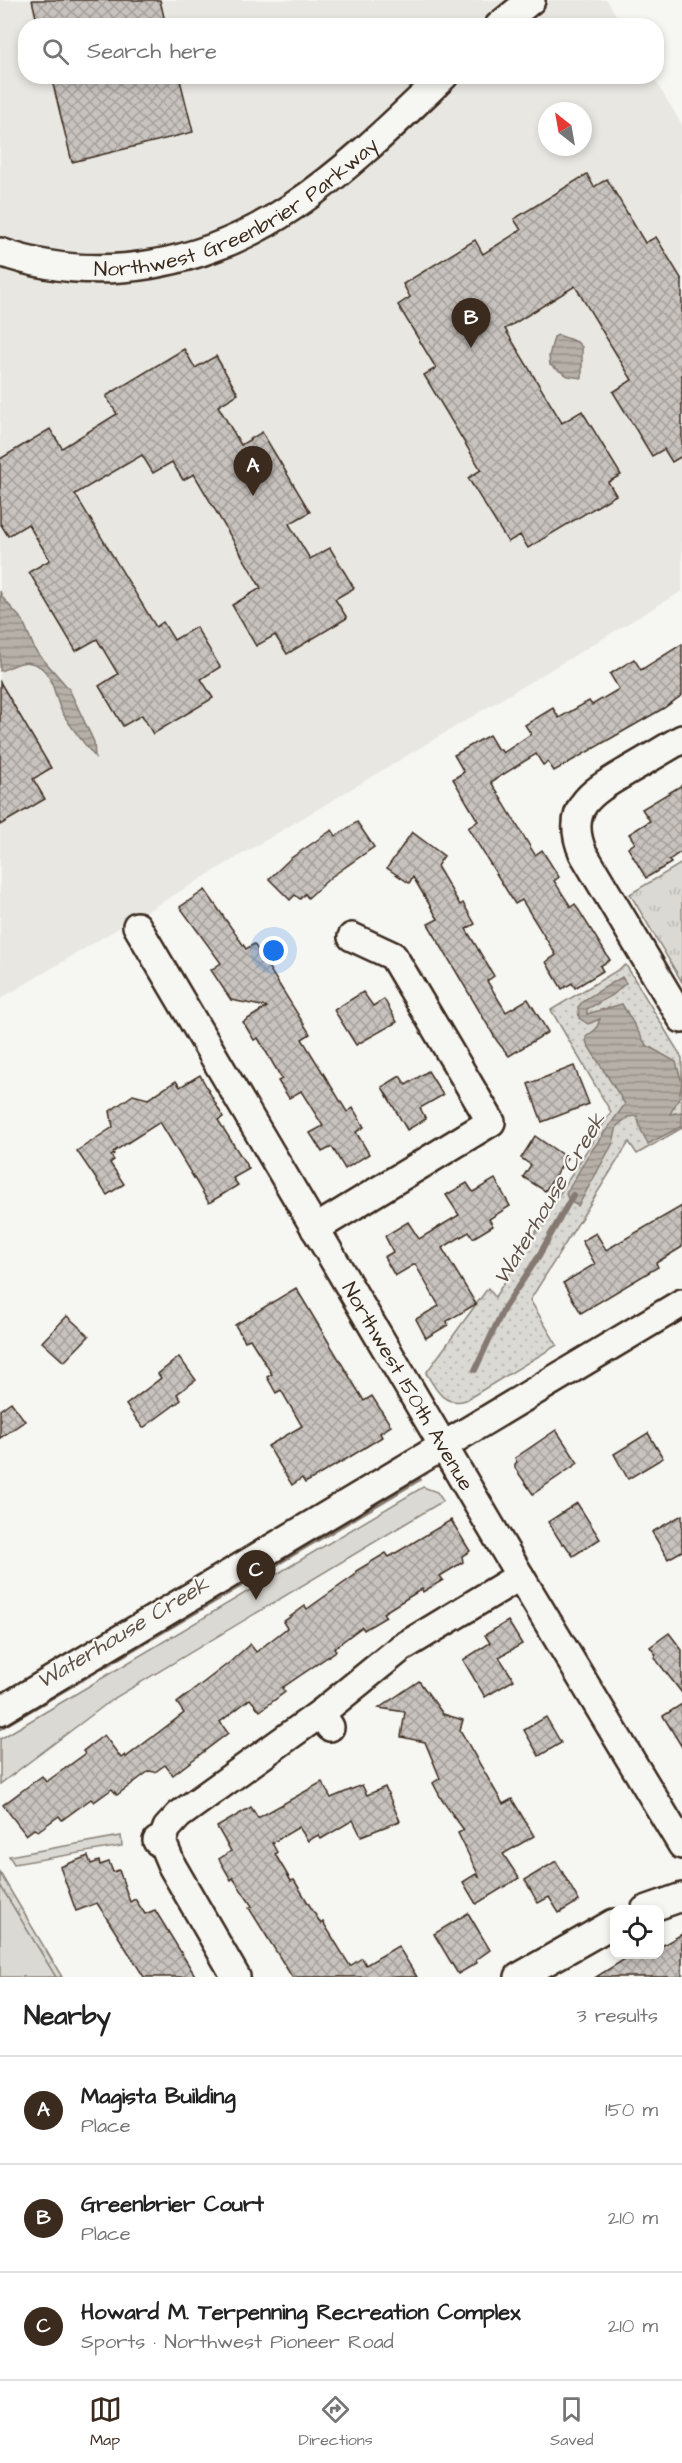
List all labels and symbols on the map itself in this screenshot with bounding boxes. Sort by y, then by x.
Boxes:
north arrow [538,102,592,156]
street label: Northwest Greenbrier Parkway [94,130,386,283]
pin: B [452,298,490,348]
pin: A [234,446,272,496]
your location [259,936,288,965]
water label: Waterhouse Creek [486,1107,614,1291]
street label: Northwest 150th Avenue [335,1276,481,1496]
pin: C [236,1550,276,1600]
water label: Waterhouse Creek [31,1569,215,1697]

